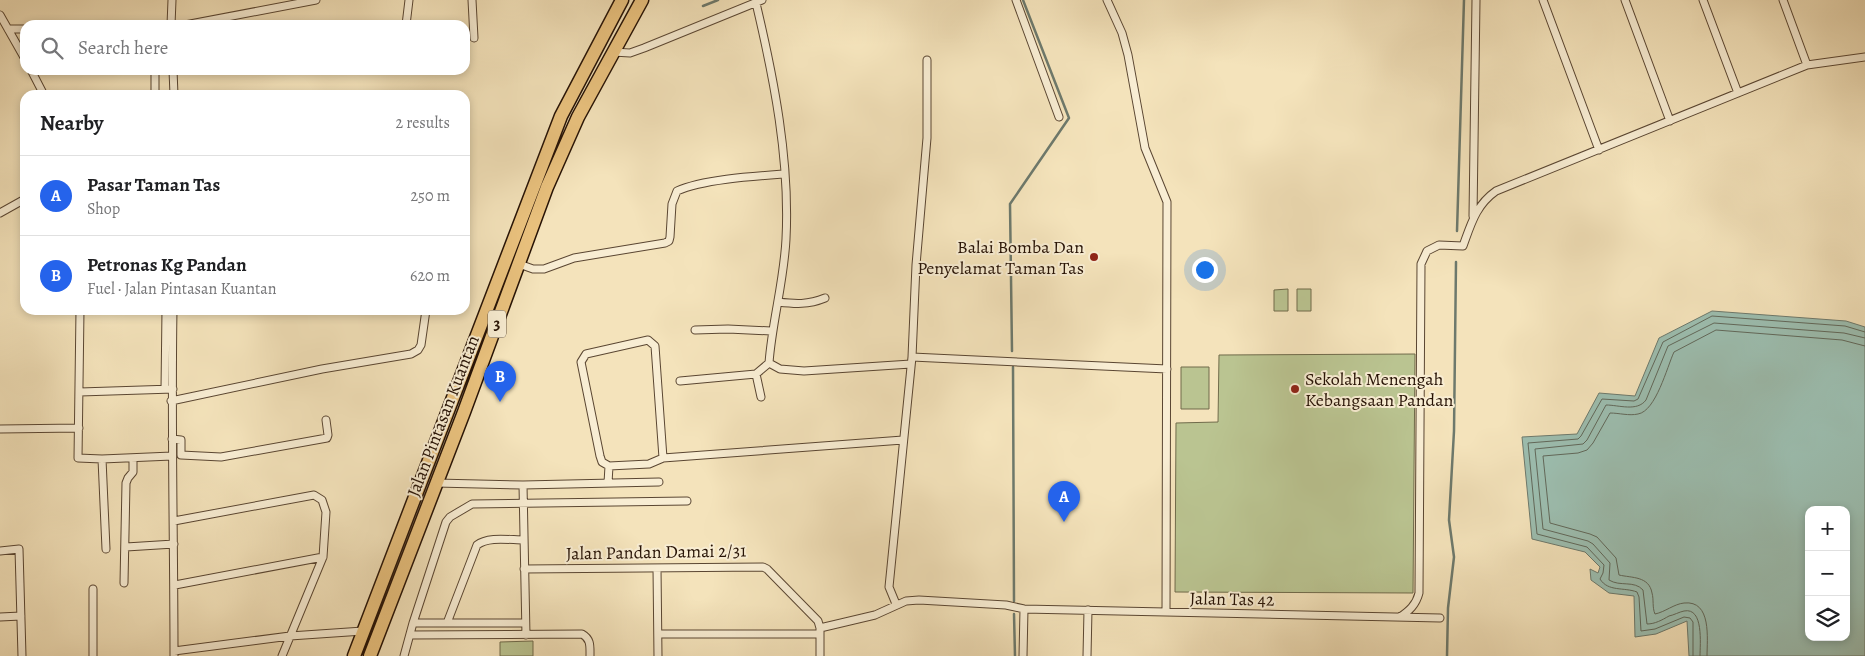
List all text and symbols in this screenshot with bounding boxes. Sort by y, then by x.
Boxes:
search box [20,20,470,75]
icon: search [38,34,66,62]
text: Search here [78,35,168,61]
text: Nearby [40,109,103,137]
text: 2 results [395,112,450,134]
text: Pasar Taman Tas [87,172,220,198]
text: A [51,185,61,207]
text: 250 m [411,185,450,207]
text: Shop [87,198,120,220]
place label: Balai Bomba Dan Penyelamat Taman Tas [917,235,1084,280]
marker: Balai Bomba Dan Penyelamat Taman Tas [1088,251,1100,263]
text: Petronas Kg Pandan [87,252,247,278]
your location [1192,257,1218,283]
text: B [51,265,61,287]
text: 620 m [410,265,450,287]
text: Fuel · Jalan Pintasan Kuantan [87,278,277,300]
road number: 3 [488,310,506,338]
street label: Jalan Pintasan Kuantan [401,332,485,500]
pin: B [484,361,516,402]
place label: Sekolah Menengah Kebangsaan Pandan [1305,367,1454,412]
marker: Sekolah Menengah Kebangsaan Pandan [1289,383,1301,395]
pin: A [1048,481,1080,522]
map controls [1805,506,1850,641]
button: + [1805,506,1850,551]
street label: Jalan Pandan Damai 2/31 [566,538,746,566]
button: − [1805,551,1850,596]
street label: Jalan Tas 42 [1189,586,1275,612]
button: layers [1805,596,1850,641]

